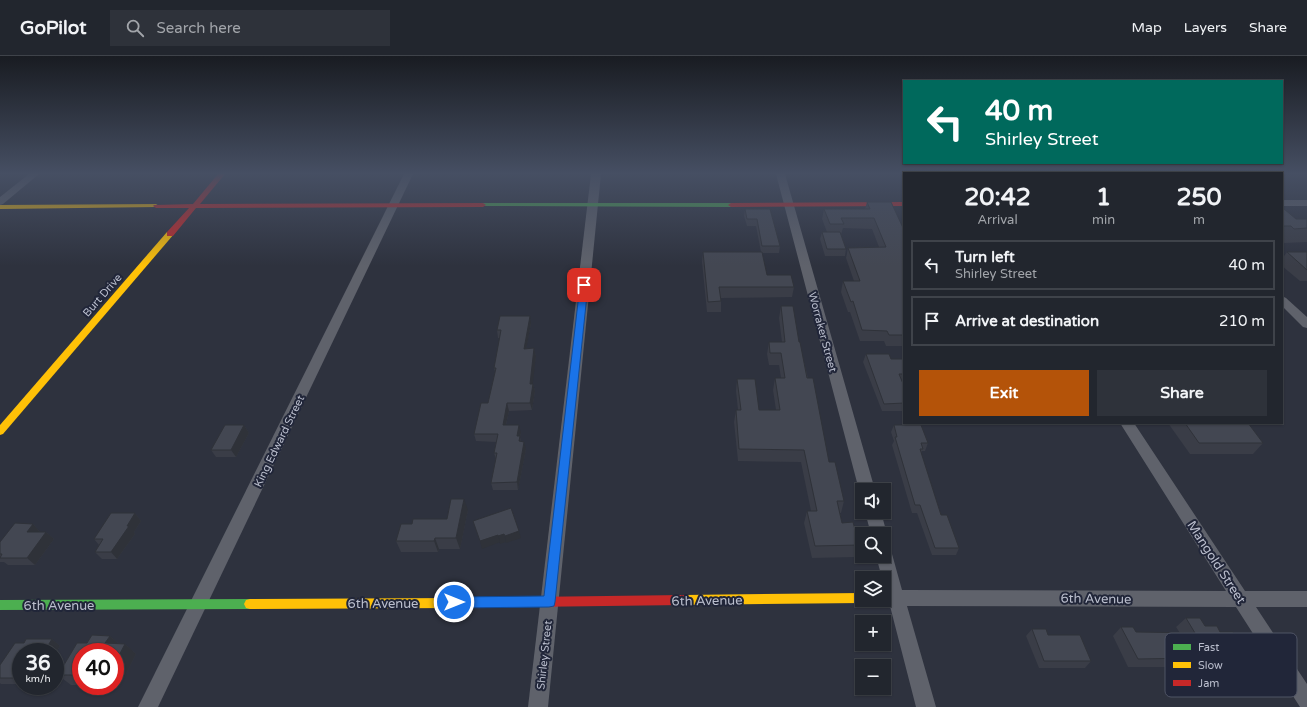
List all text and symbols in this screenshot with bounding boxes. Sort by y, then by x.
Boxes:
search box [110,10,390,46]
text: GoPilot [20,17,86,39]
icon: search [124,17,146,39]
text: Search here [156,19,241,37]
text: Map [1132,19,1162,36]
text: Layers [1184,19,1227,36]
text: Share [1249,19,1287,36]
text: 40 m [985,94,1053,128]
icon: left [919,96,971,148]
text: Shirley Street [985,128,1099,150]
text: 20:42 [964,183,1031,212]
text: 1 [1096,183,1111,212]
text: 250 [1176,183,1222,212]
text: Arrival [977,212,1018,228]
text: min [1092,212,1115,228]
text: m [1193,212,1205,228]
text: Turn left [955,248,1015,266]
icon: left [921,254,943,276]
text: 40 m [1228,256,1265,274]
text: Shirley Street [955,266,1037,282]
pin [567,268,601,302]
street label: Burt Drive [80,271,125,319]
icon: arrive [573,274,595,296]
street label: Worraker Street [806,291,839,374]
icon: arrive [921,310,943,332]
text: Arrive at destination [955,312,1099,330]
text: 210 m [1219,312,1265,330]
button: Exit [919,370,1089,416]
button: Share [1097,370,1267,416]
street label: King Edward Street [252,393,307,489]
map controls [855,483,891,695]
button: sound [855,483,891,519]
street label: Mangold Street [1183,518,1249,607]
button: search [855,527,891,563]
button: layers [855,571,891,607]
position arrow [433,581,475,623]
street label: 6th Avenue [1060,590,1132,608]
street label: 6th Avenue [671,592,743,610]
street label: 6th Avenue [348,596,418,612]
street label: 6th Avenue [24,598,94,614]
button: + [855,615,891,651]
street label: Shirley Street [534,620,555,690]
legend [1165,633,1297,697]
text: Fast [1198,641,1219,654]
speed limit sign: 40 [72,643,124,695]
text: 36 [25,652,51,676]
button: − [855,659,891,695]
text: Slow [1198,659,1223,672]
text: km/h [25,673,51,685]
text: Jam [1198,677,1219,690]

